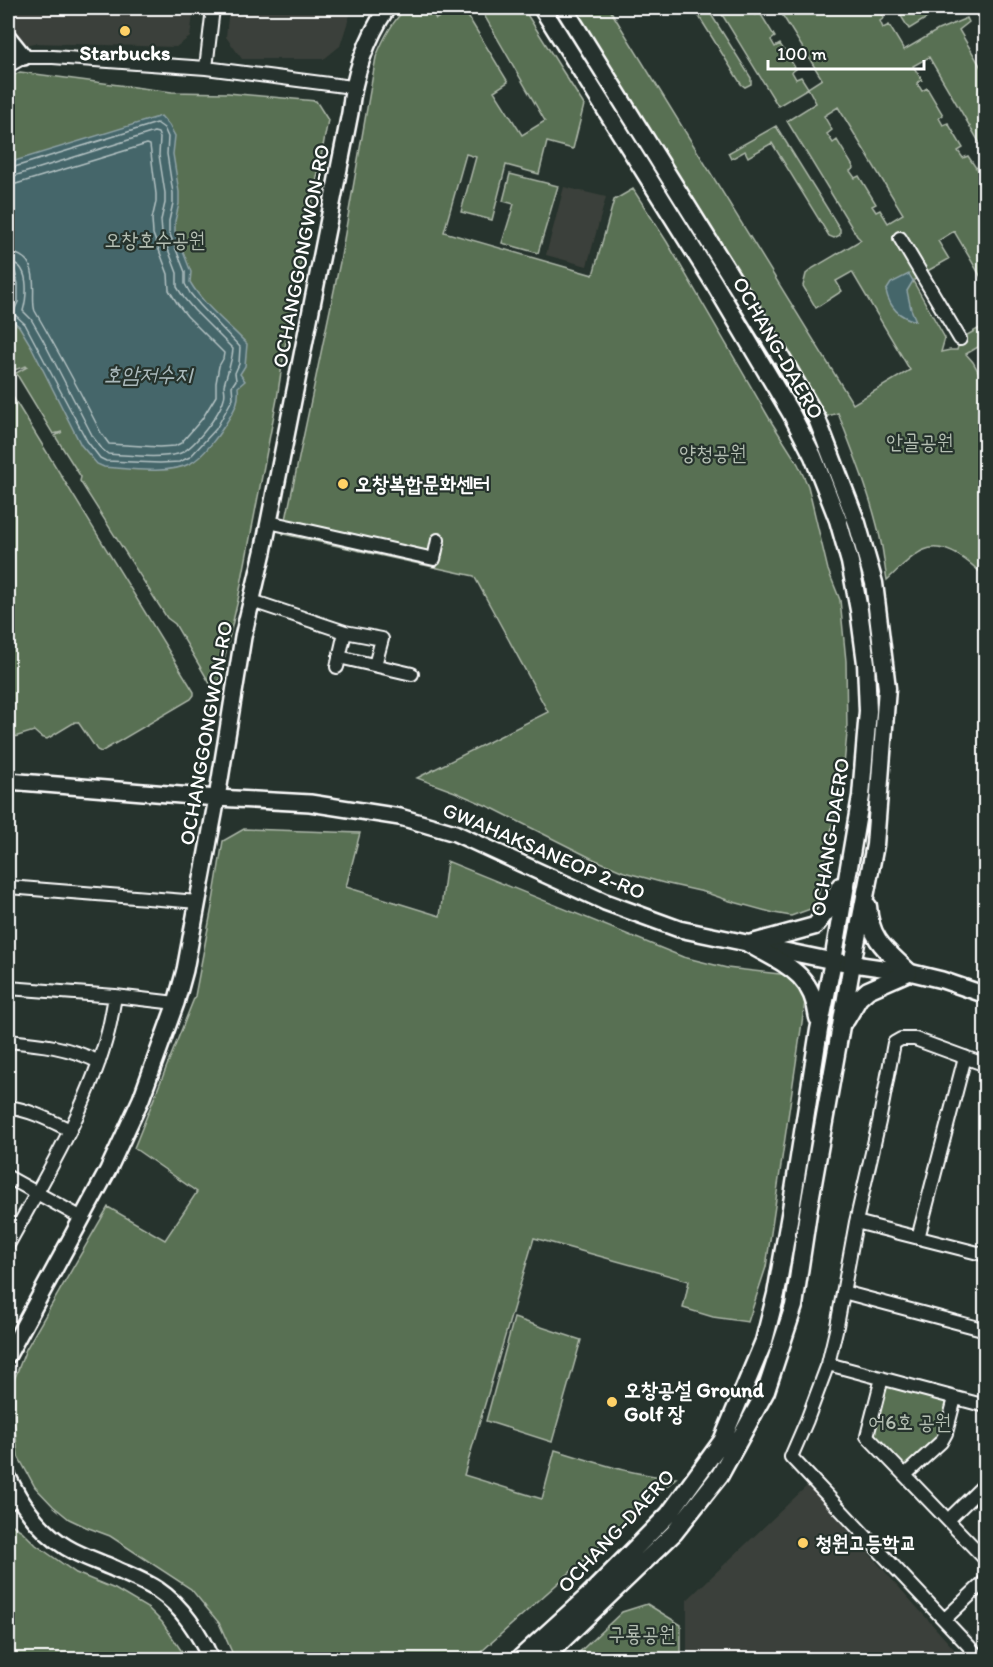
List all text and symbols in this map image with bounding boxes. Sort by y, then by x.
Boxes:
marker: Starbucks [118,24,132,38]
scale bar [768,33,924,71]
place label: Starbucks [79,40,171,65]
text: 100 m [777,43,827,65]
street label: OCHANGGONGWON-RO [267,142,334,370]
park label: 오창호수공원 [104,227,206,252]
street label: OCHANG-DAERO [728,272,829,423]
water label: 호암저수지 [104,361,195,388]
park label: 안골공원 [886,429,954,454]
park label: 양청공원 [679,440,747,465]
place label: 오창복합문화센터 [355,471,490,496]
marker: 오창복합문화센터 [336,477,350,491]
street label: OCHANGGONGWON-RO [173,619,238,847]
street label: OCHANG-DAERO [805,756,854,918]
street label: GWAHAKSANEOP 2-RO [439,796,649,905]
place label: 오창공설 Ground Golf 장 [624,1377,765,1426]
marker: 오창공설 Ground Golf 장 [605,1395,619,1409]
park label: 어6호 공원 [868,1409,952,1434]
street label: OCHANG-DAERO [552,1464,679,1598]
place label: 청원고등학교 [815,1530,916,1555]
marker: 청원고등학교 [796,1536,810,1550]
park label: 구룡공원 [608,1621,676,1646]

